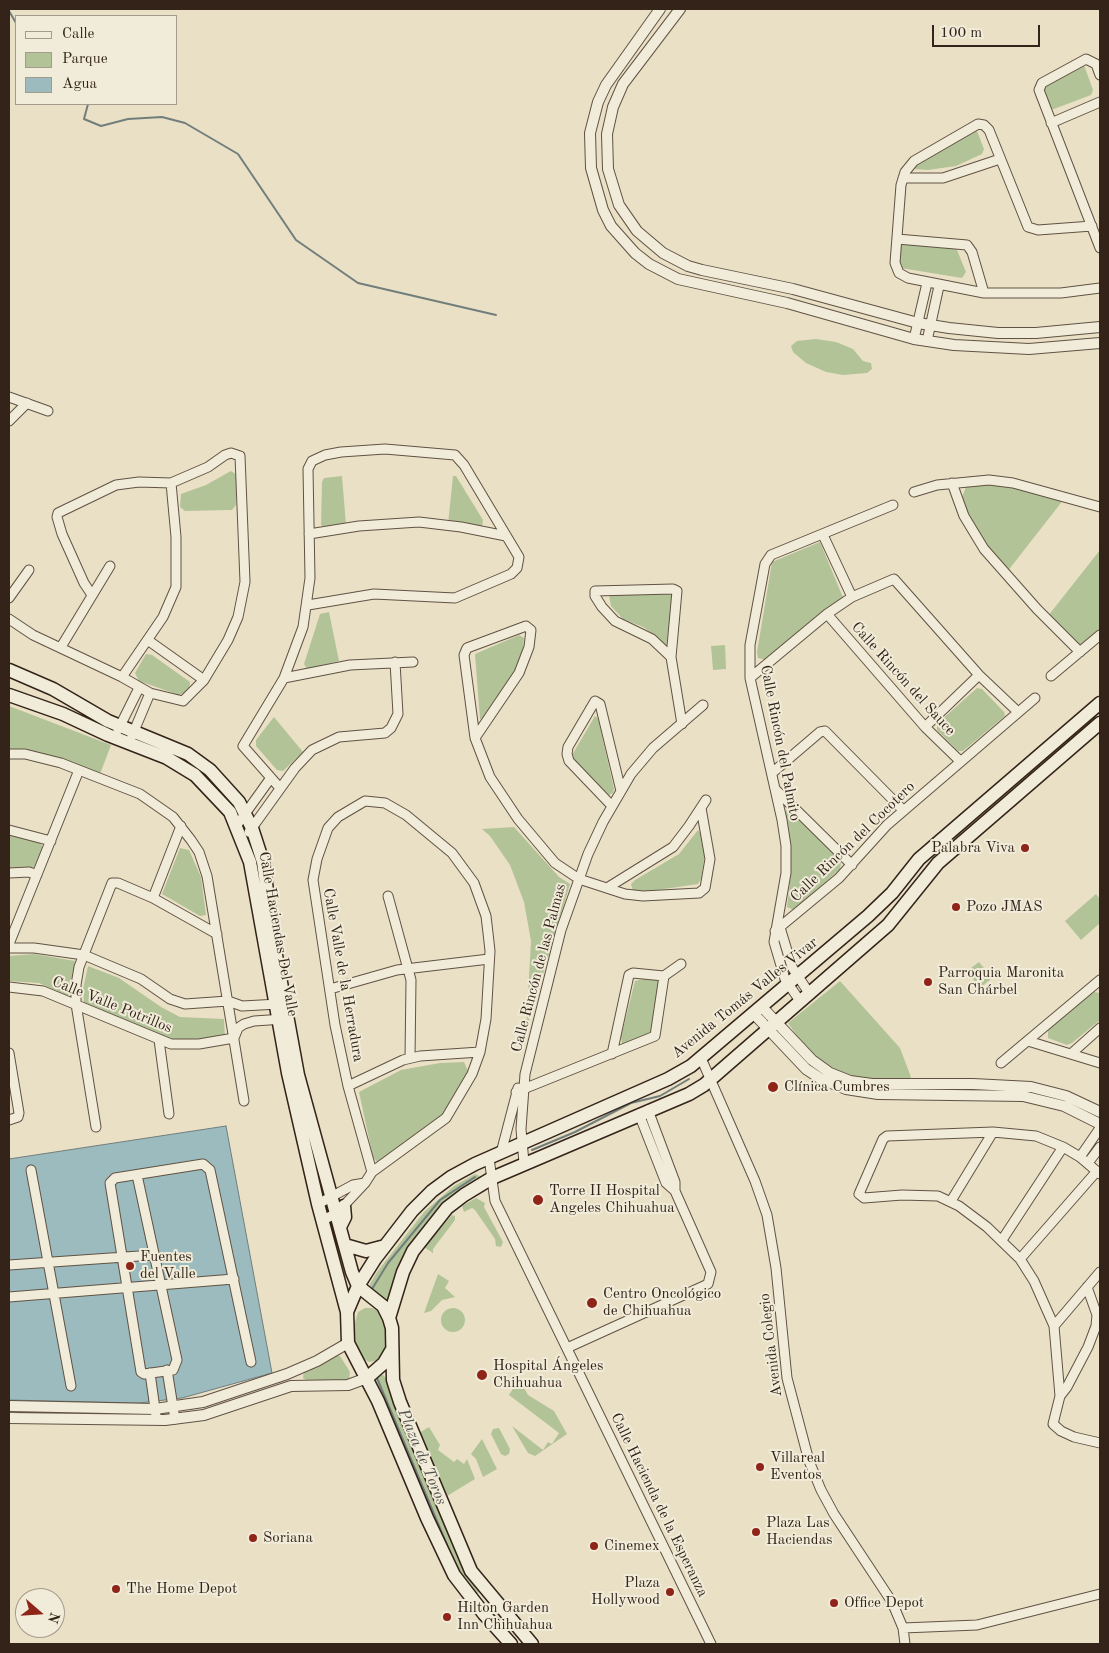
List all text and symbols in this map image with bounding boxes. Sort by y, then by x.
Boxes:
legend [15,15,178,105]
scale bar [934,15,1042,47]
text: 100 m [940,26,982,41]
text: Calle [62,27,94,42]
text: Parque [62,52,108,67]
text: Agua [62,77,97,92]
street label: Calle Rincón del Sauce [847,618,959,740]
street label: Calle Rincón del Palmito [756,664,804,822]
street label: Calle Rincón del Cocotero [787,778,919,906]
place label: Palabra Viva [931,839,1015,857]
marker: Palabra Viva [1019,842,1031,854]
street label: Calle Haciendas Del Valle [255,850,301,1018]
street label: Calle Rincón de las Palmas [508,882,570,1054]
street label: Calle Valle de la Herradura [319,887,367,1063]
place label: Pozo JMAS [966,898,1043,916]
marker: Pozo JMAS [950,901,962,913]
street label: Avenida Tomás Valles Vivar [668,933,822,1063]
place label: Parroquia Maronita San Chárbel [938,964,1064,999]
street label: Calle Valle Potrillos [49,973,175,1037]
marker: Parroquia Maronita San Chárbel [922,976,934,988]
place label: Clínica Cumbres [784,1078,890,1096]
marker: Clínica Cumbres [766,1080,780,1094]
place label: Torre II Hospital Angeles Chihuahua [549,1182,675,1217]
marker: Torre II Hospital Angeles Chihuahua [531,1193,545,1207]
place label: Fuentes del Valle [140,1248,196,1283]
marker: Fuentes del Valle [124,1260,136,1272]
place label: Centro Oncológico de Chihuahua [603,1285,721,1320]
street label: Avenida Colegio [756,1292,786,1398]
marker: Centro Oncológico de Chihuahua [585,1296,599,1310]
place label: Hospital Ángeles Chihuahua [493,1357,604,1392]
marker: Hospital Ángeles Chihuahua [475,1368,489,1382]
water label: Plaza de Toros [393,1406,451,1508]
street label: Calle Hacienda de la Esperanza [606,1410,712,1600]
place label: Villareal Eventos [770,1449,825,1484]
marker: Villareal Eventos [754,1461,766,1473]
place label: Plaza Las Haciendas [766,1514,833,1549]
marker: Plaza Las Haciendas [750,1526,762,1538]
place label: Soriana [263,1529,313,1547]
marker: Soriana [247,1532,259,1544]
place label: Cinemex [604,1537,660,1555]
marker: Cinemex [588,1540,600,1552]
place label: Plaza Hollywood [591,1574,660,1609]
place label: The Home Depot [126,1580,237,1598]
marker: The Home Depot [110,1583,122,1595]
marker: Plaza Hollywood [664,1586,676,1598]
north arrow [15,1588,65,1638]
place label: Office Depot [844,1594,924,1612]
marker: Office Depot [828,1597,840,1609]
place label: Hilton Garden Inn Chihuahua [457,1599,553,1634]
text: N [45,1610,62,1625]
marker: Hilton Garden Inn Chihuahua [441,1611,453,1623]

